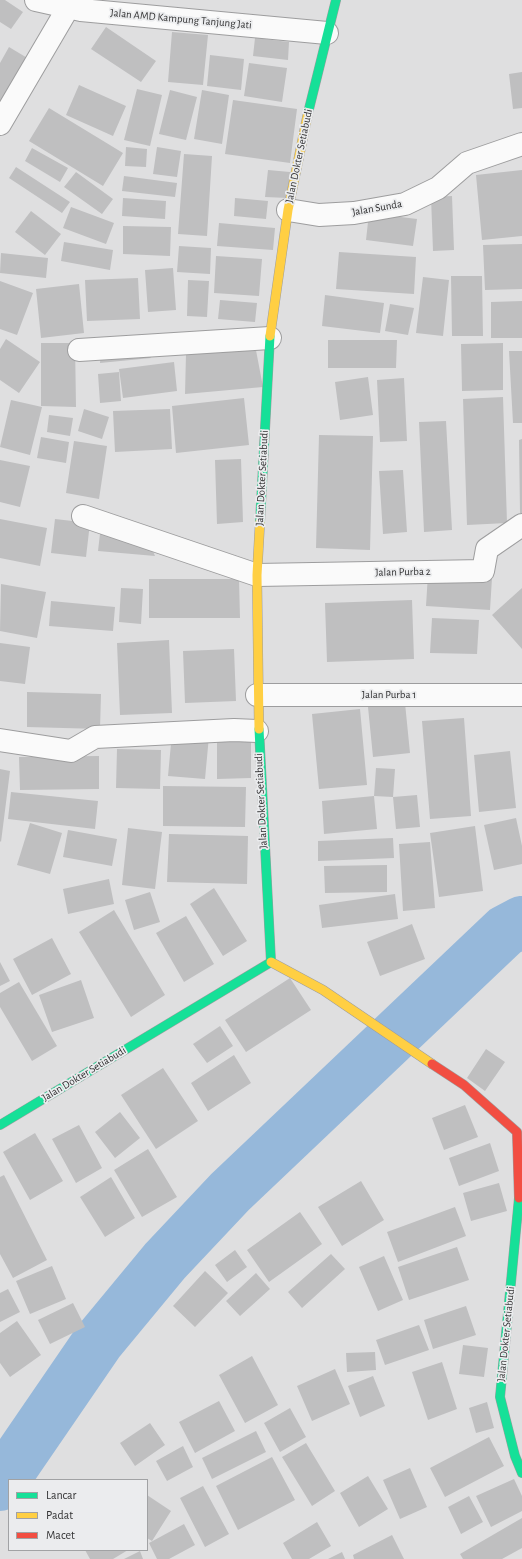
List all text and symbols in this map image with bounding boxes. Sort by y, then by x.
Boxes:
street label: Jalan AMD Kampung Tanjung Jati [110,6,252,32]
street label: Jalan Dokter Setiabudi [283,108,315,204]
street label: Jalan Sunda [351,197,403,219]
street label: Jalan Dokter Setiabudi [253,430,271,526]
street label: Jalan Purba 2 [375,565,431,579]
street label: Jalan Purba 1 [362,688,416,702]
street label: Jalan Dokter Setiabudi [252,753,270,849]
street label: Jalan Dokter Setiabudi [40,1044,128,1104]
street label: Jalan Dokter Setiabudi [494,1286,518,1382]
legend [8,1479,148,1551]
text: Lancar [46,1489,76,1501]
text: Padat [46,1509,73,1521]
text: Macet [46,1529,75,1541]

